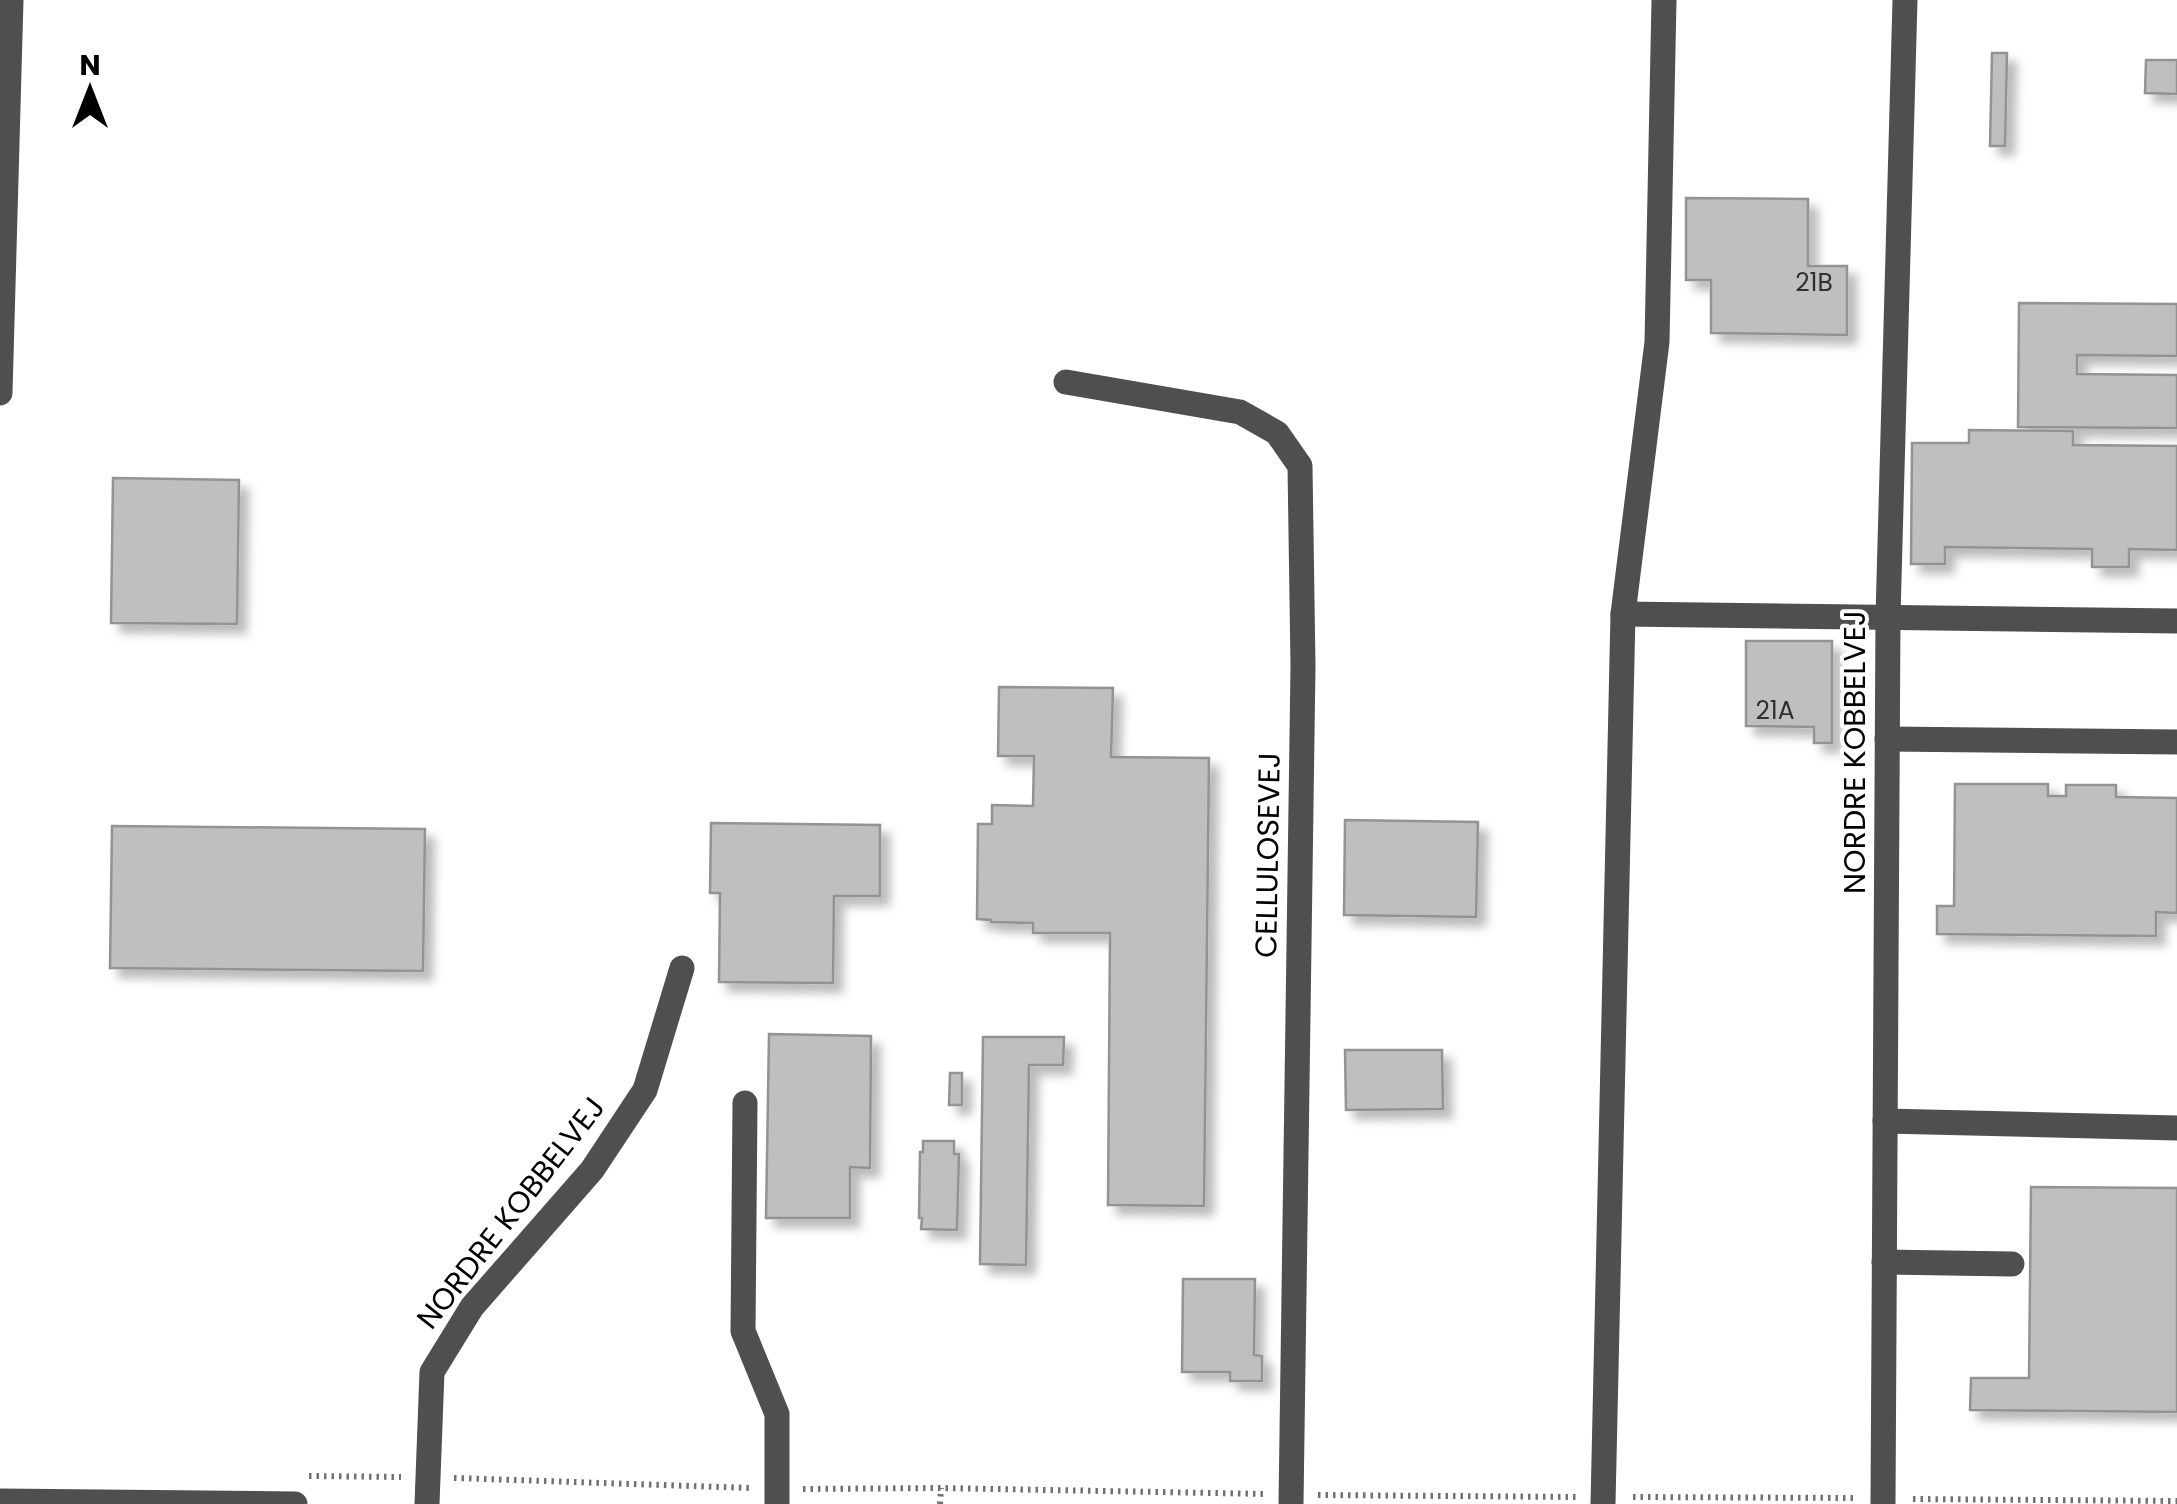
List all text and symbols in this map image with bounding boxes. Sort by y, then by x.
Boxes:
north arrow [40,40,140,140]
text: N [79,46,101,85]
house number: 21B [1795,265,1833,300]
street label: NORDRE KOBBELVEJ [1833,610,1876,894]
house number: 21A [1755,693,1795,728]
street label: CELLULOSEVEJ [1244,752,1291,958]
street label: NORDRE KOBBELVEJ [406,1088,615,1338]

